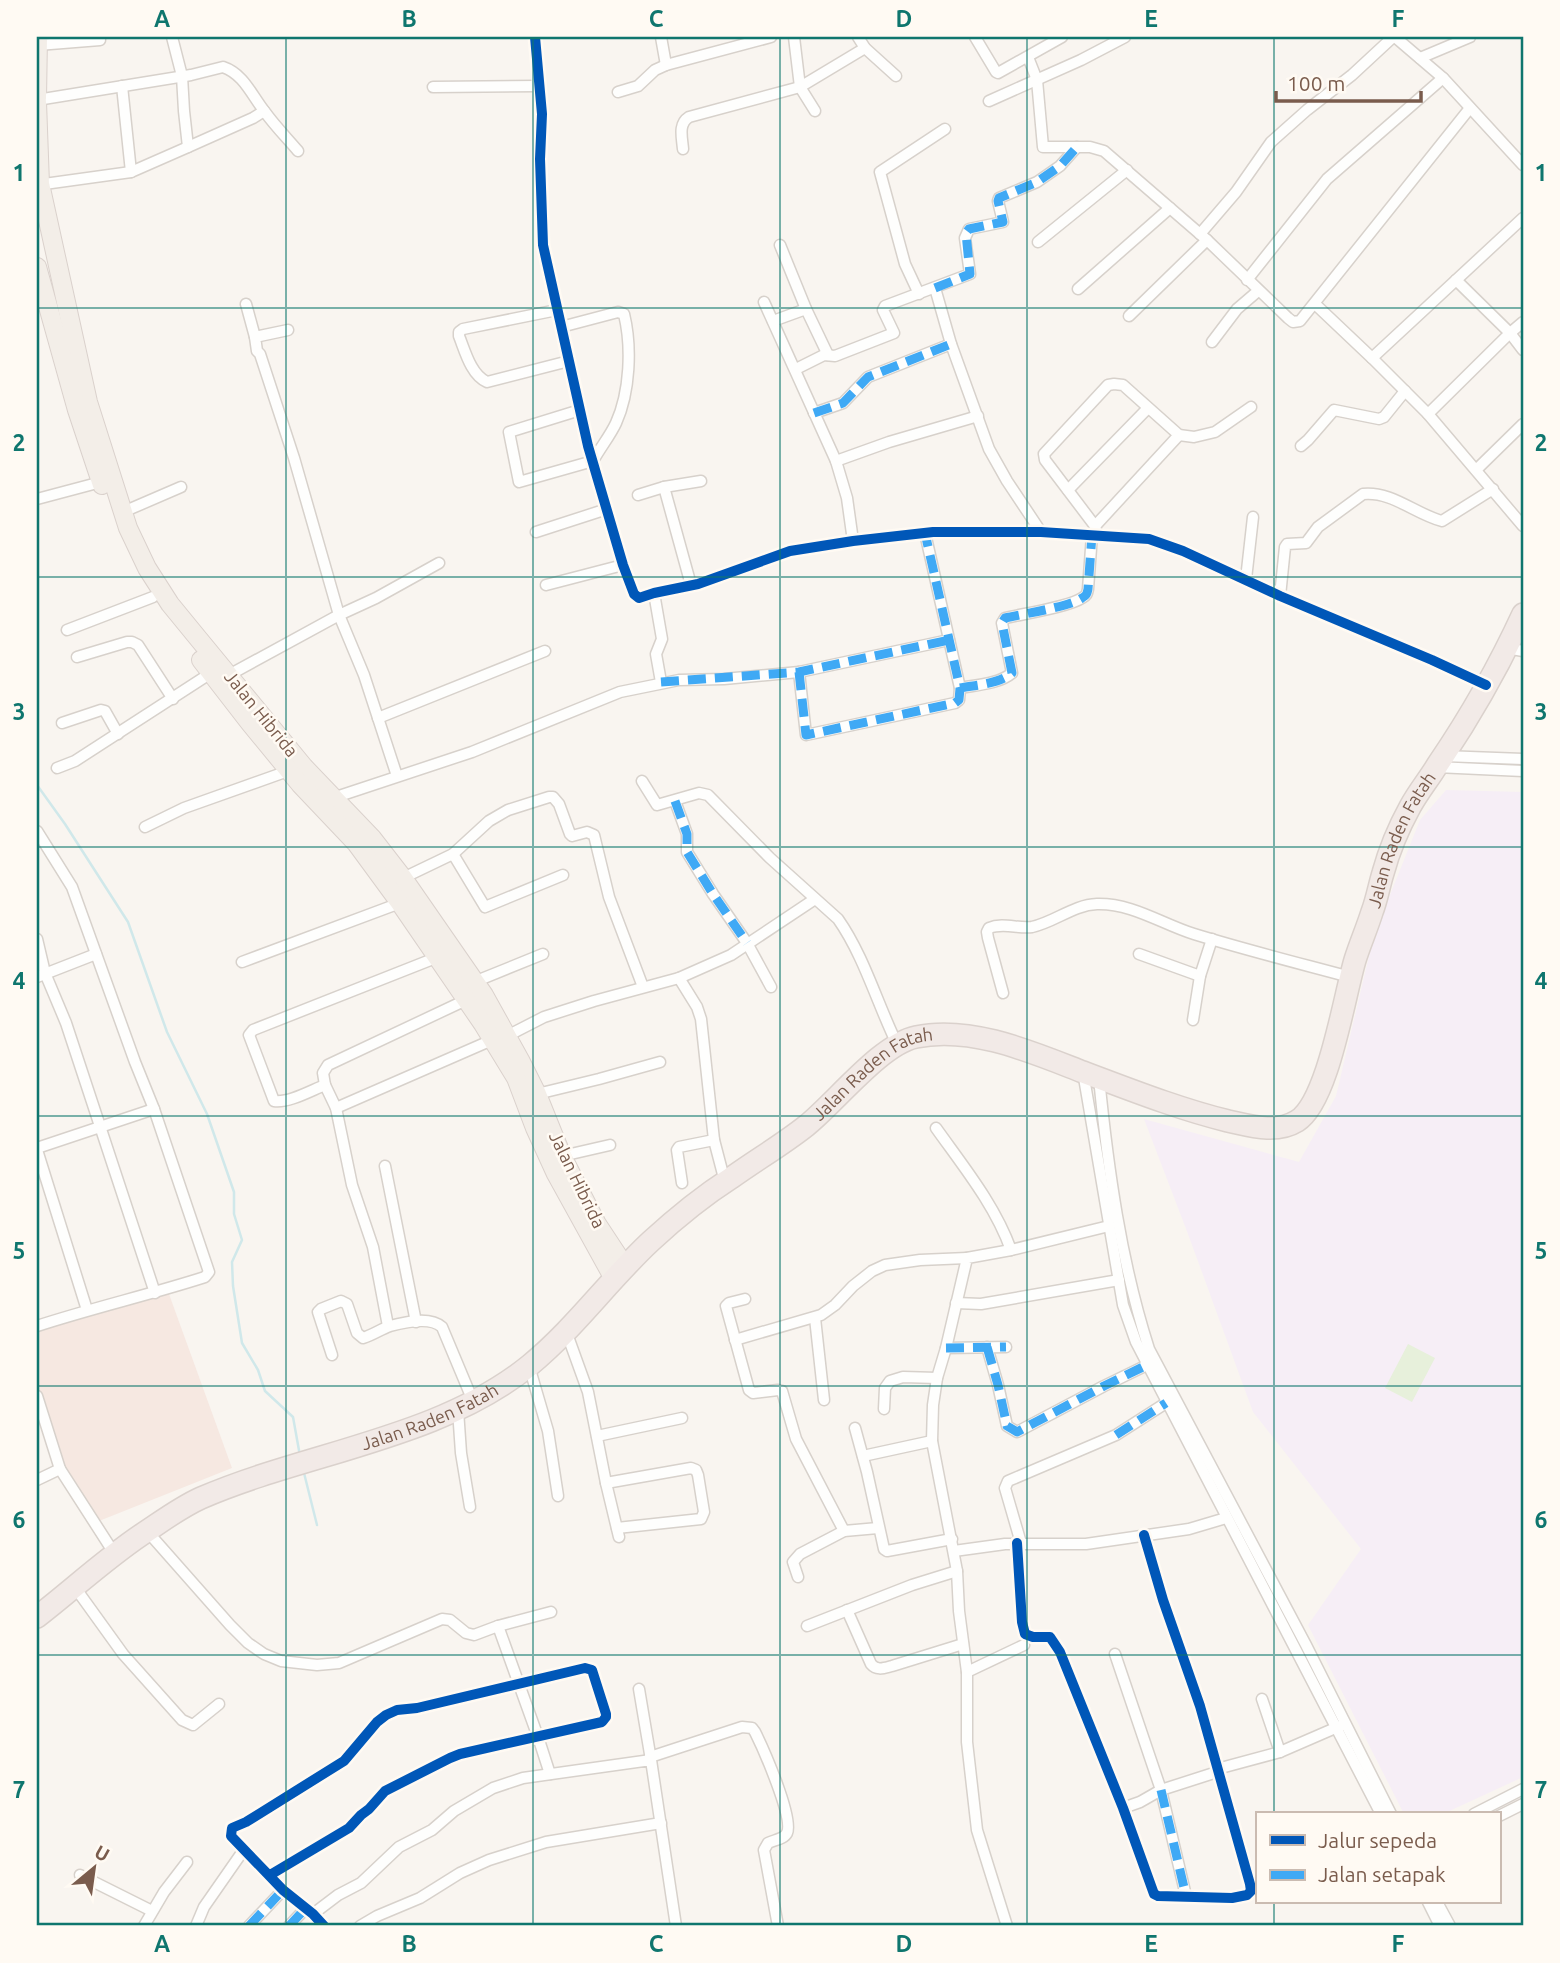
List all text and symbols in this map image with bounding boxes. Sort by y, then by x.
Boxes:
text: A [154,6,170,31]
text: B [401,6,417,31]
text: C [649,6,664,31]
text: D [896,6,912,31]
text: E [1144,6,1158,31]
text: F [1392,6,1405,31]
scale bar [1276,60,1422,104]
text: 100 m [1287,71,1345,95]
text: 1 [13,160,25,185]
text: 1 [1535,160,1547,185]
text: 2 [13,430,25,455]
text: 2 [1535,430,1547,455]
street label: Jalan Hibrida [221,666,303,760]
text: 3 [13,699,25,724]
text: 3 [1535,699,1547,724]
street label: Jalan Raden Fatah [1363,768,1439,910]
text: 4 [13,968,26,993]
text: 4 [1535,968,1548,993]
street label: Jalan Raden Fatah [808,1024,934,1124]
street label: Jalan Hibrida [546,1128,610,1231]
text: 5 [13,1238,25,1263]
text: 5 [1535,1238,1547,1263]
street label: Jalan Raden Fatah [359,1379,501,1453]
text: 6 [13,1507,26,1532]
text: 6 [1535,1507,1548,1532]
text: 7 [13,1777,25,1802]
text: 7 [1535,1777,1547,1802]
legend [1256,1812,1500,1904]
text: Jalur sepeda [1318,1828,1437,1852]
north arrow [60,1834,130,1904]
text: U [91,1840,113,1866]
text: Jalan setapak [1318,1862,1446,1886]
text: A [154,1931,170,1956]
text: B [401,1931,417,1956]
text: C [649,1931,664,1956]
text: D [896,1931,912,1956]
text: E [1144,1931,1158,1956]
text: F [1392,1931,1405,1956]

